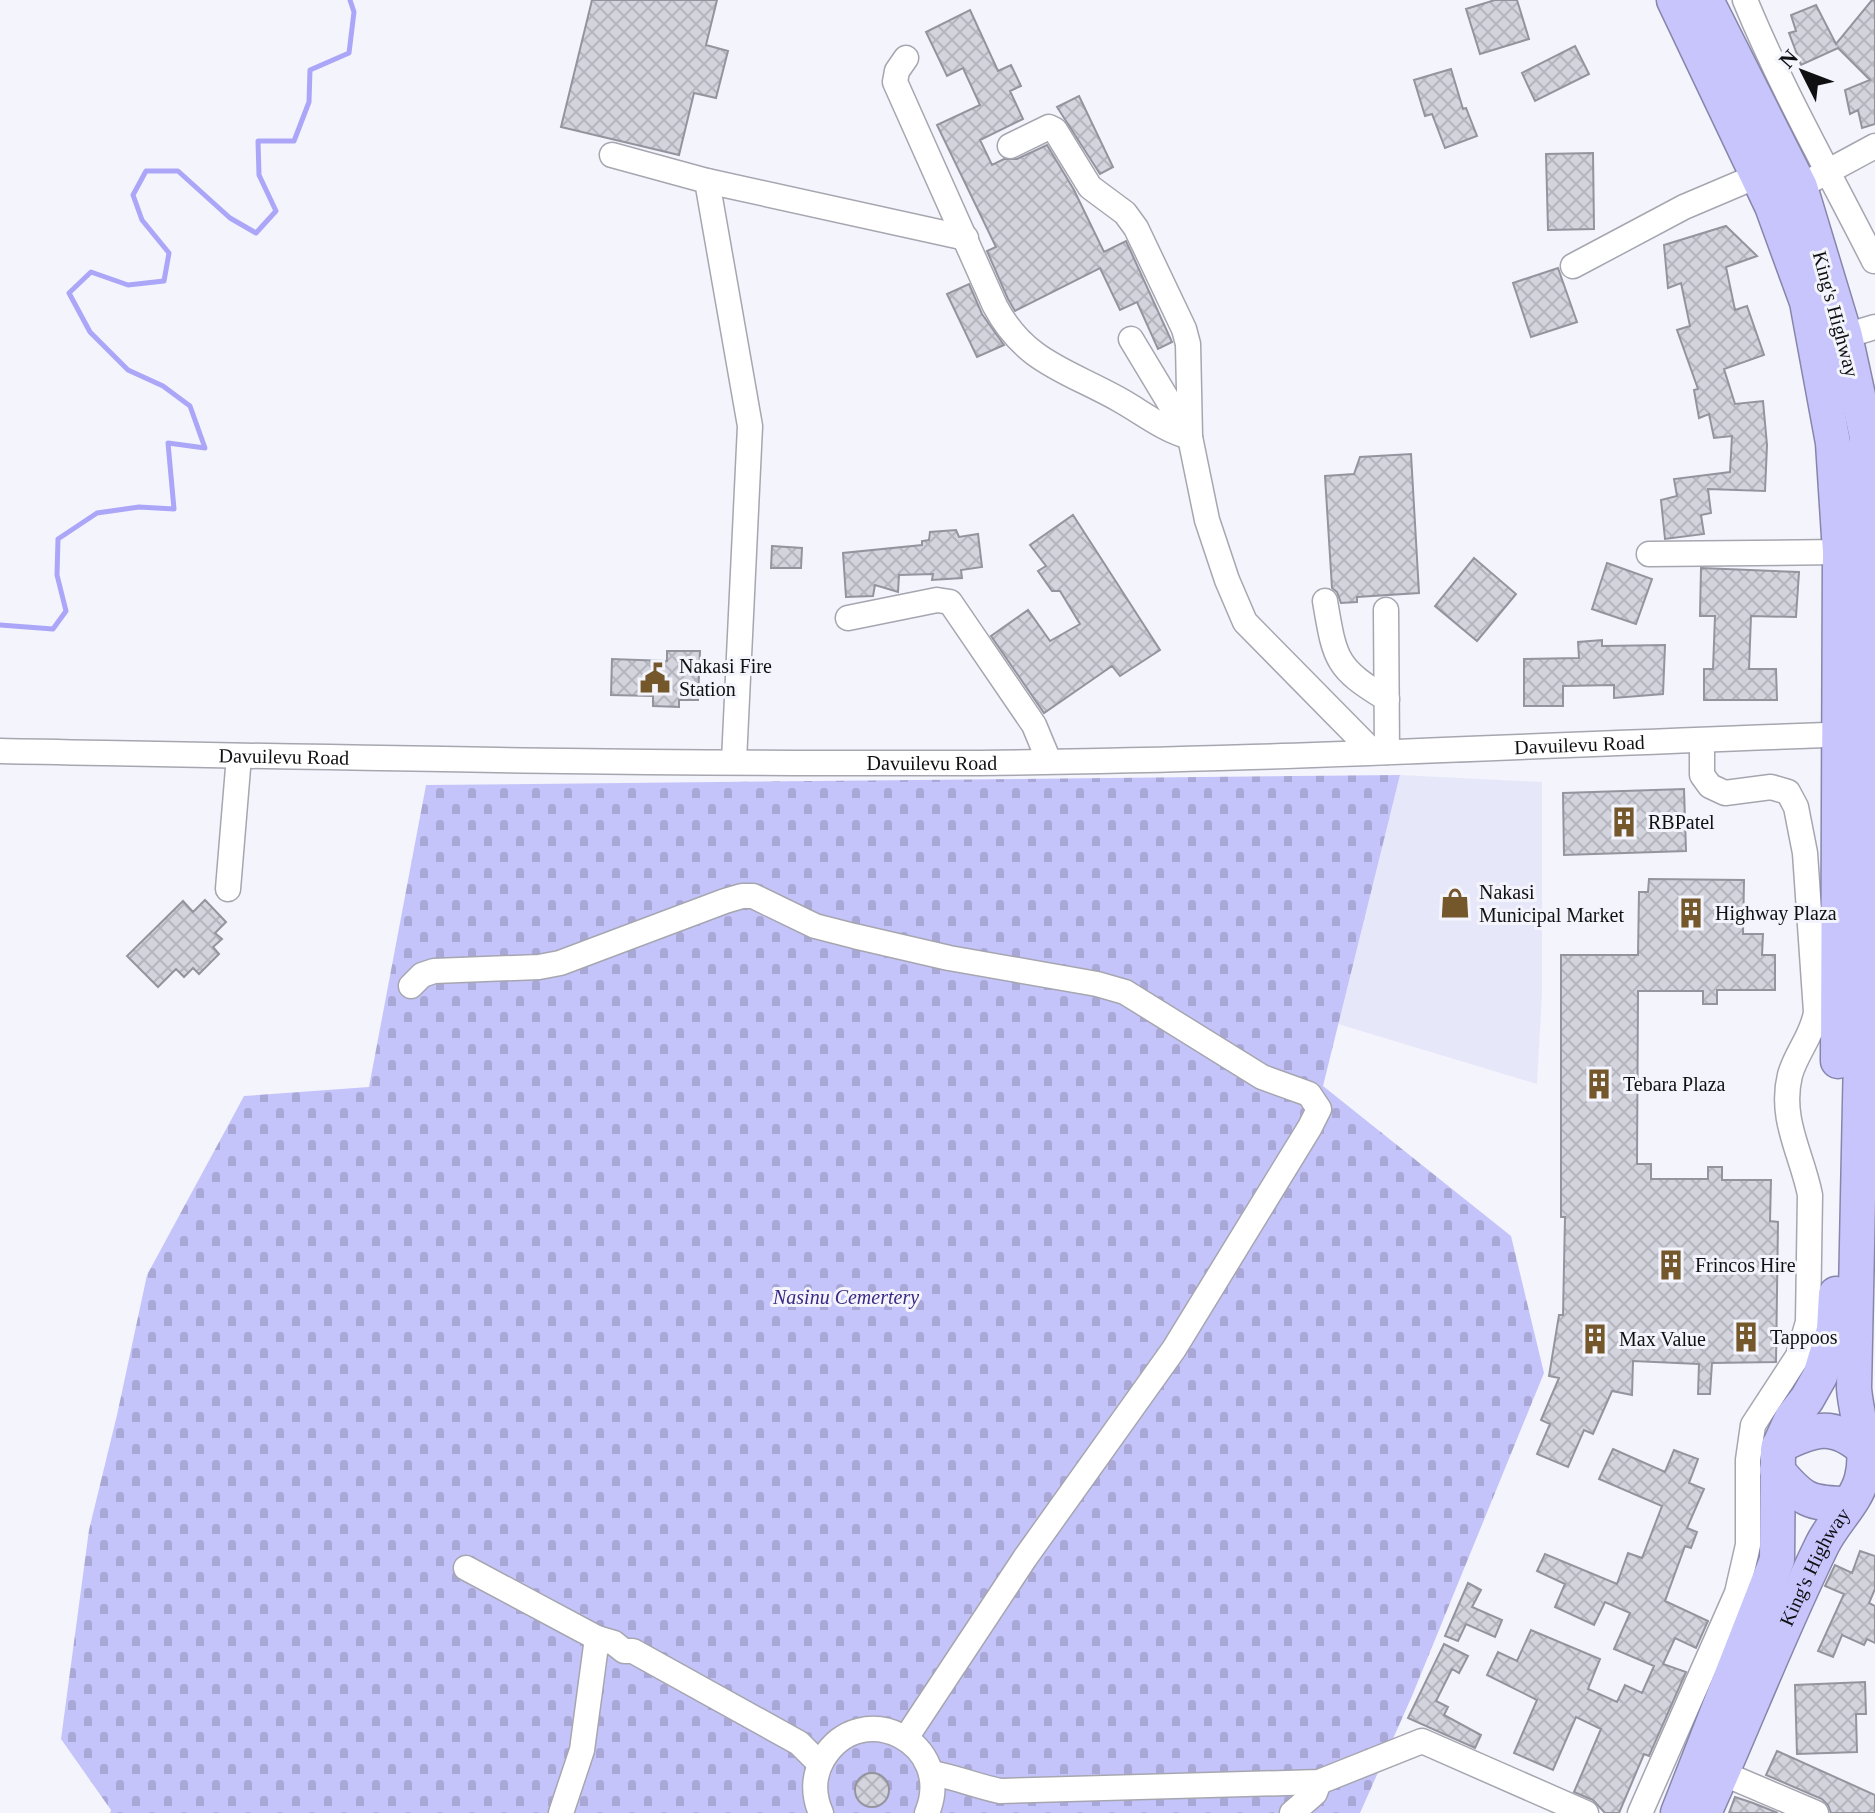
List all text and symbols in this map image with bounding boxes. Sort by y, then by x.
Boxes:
north arrow [1763,32,1843,112]
text: N [1774,45,1803,73]
street label: King's Highway [1808,249,1863,380]
place label: Nakasi Fire Station [679,655,772,700]
public building icon: Nakasi Fire Station [638,661,672,695]
street label: Davuilevu Road [1514,731,1645,758]
street label: Davuilevu Road [218,744,349,769]
street label: Davuilevu Road [867,752,997,774]
building icon: RBPatel [1607,805,1641,839]
place label: RBPatel [1648,811,1715,833]
place label: Nakasi Municipal Market [1479,881,1624,927]
shop icon: Nakasi Municipal Market [1438,886,1472,920]
building icon: Highway Plaza [1674,896,1708,930]
place label: Highway Plaza [1715,902,1837,925]
building icon: Tebara Plaza [1582,1067,1616,1101]
place label: Tebara Plaza [1623,1073,1726,1095]
building icon: Frincos Hire [1654,1248,1688,1282]
place label: Frincos Hire [1695,1254,1796,1276]
park label: Nasinu Cemertery [772,1286,919,1309]
building icon: Tappoos [1729,1320,1763,1354]
building icon: Max Value [1578,1322,1612,1356]
place label: Tappoos [1770,1326,1838,1349]
place label: Max Value [1619,1328,1706,1350]
street label: King's Highway [1775,1504,1855,1629]

